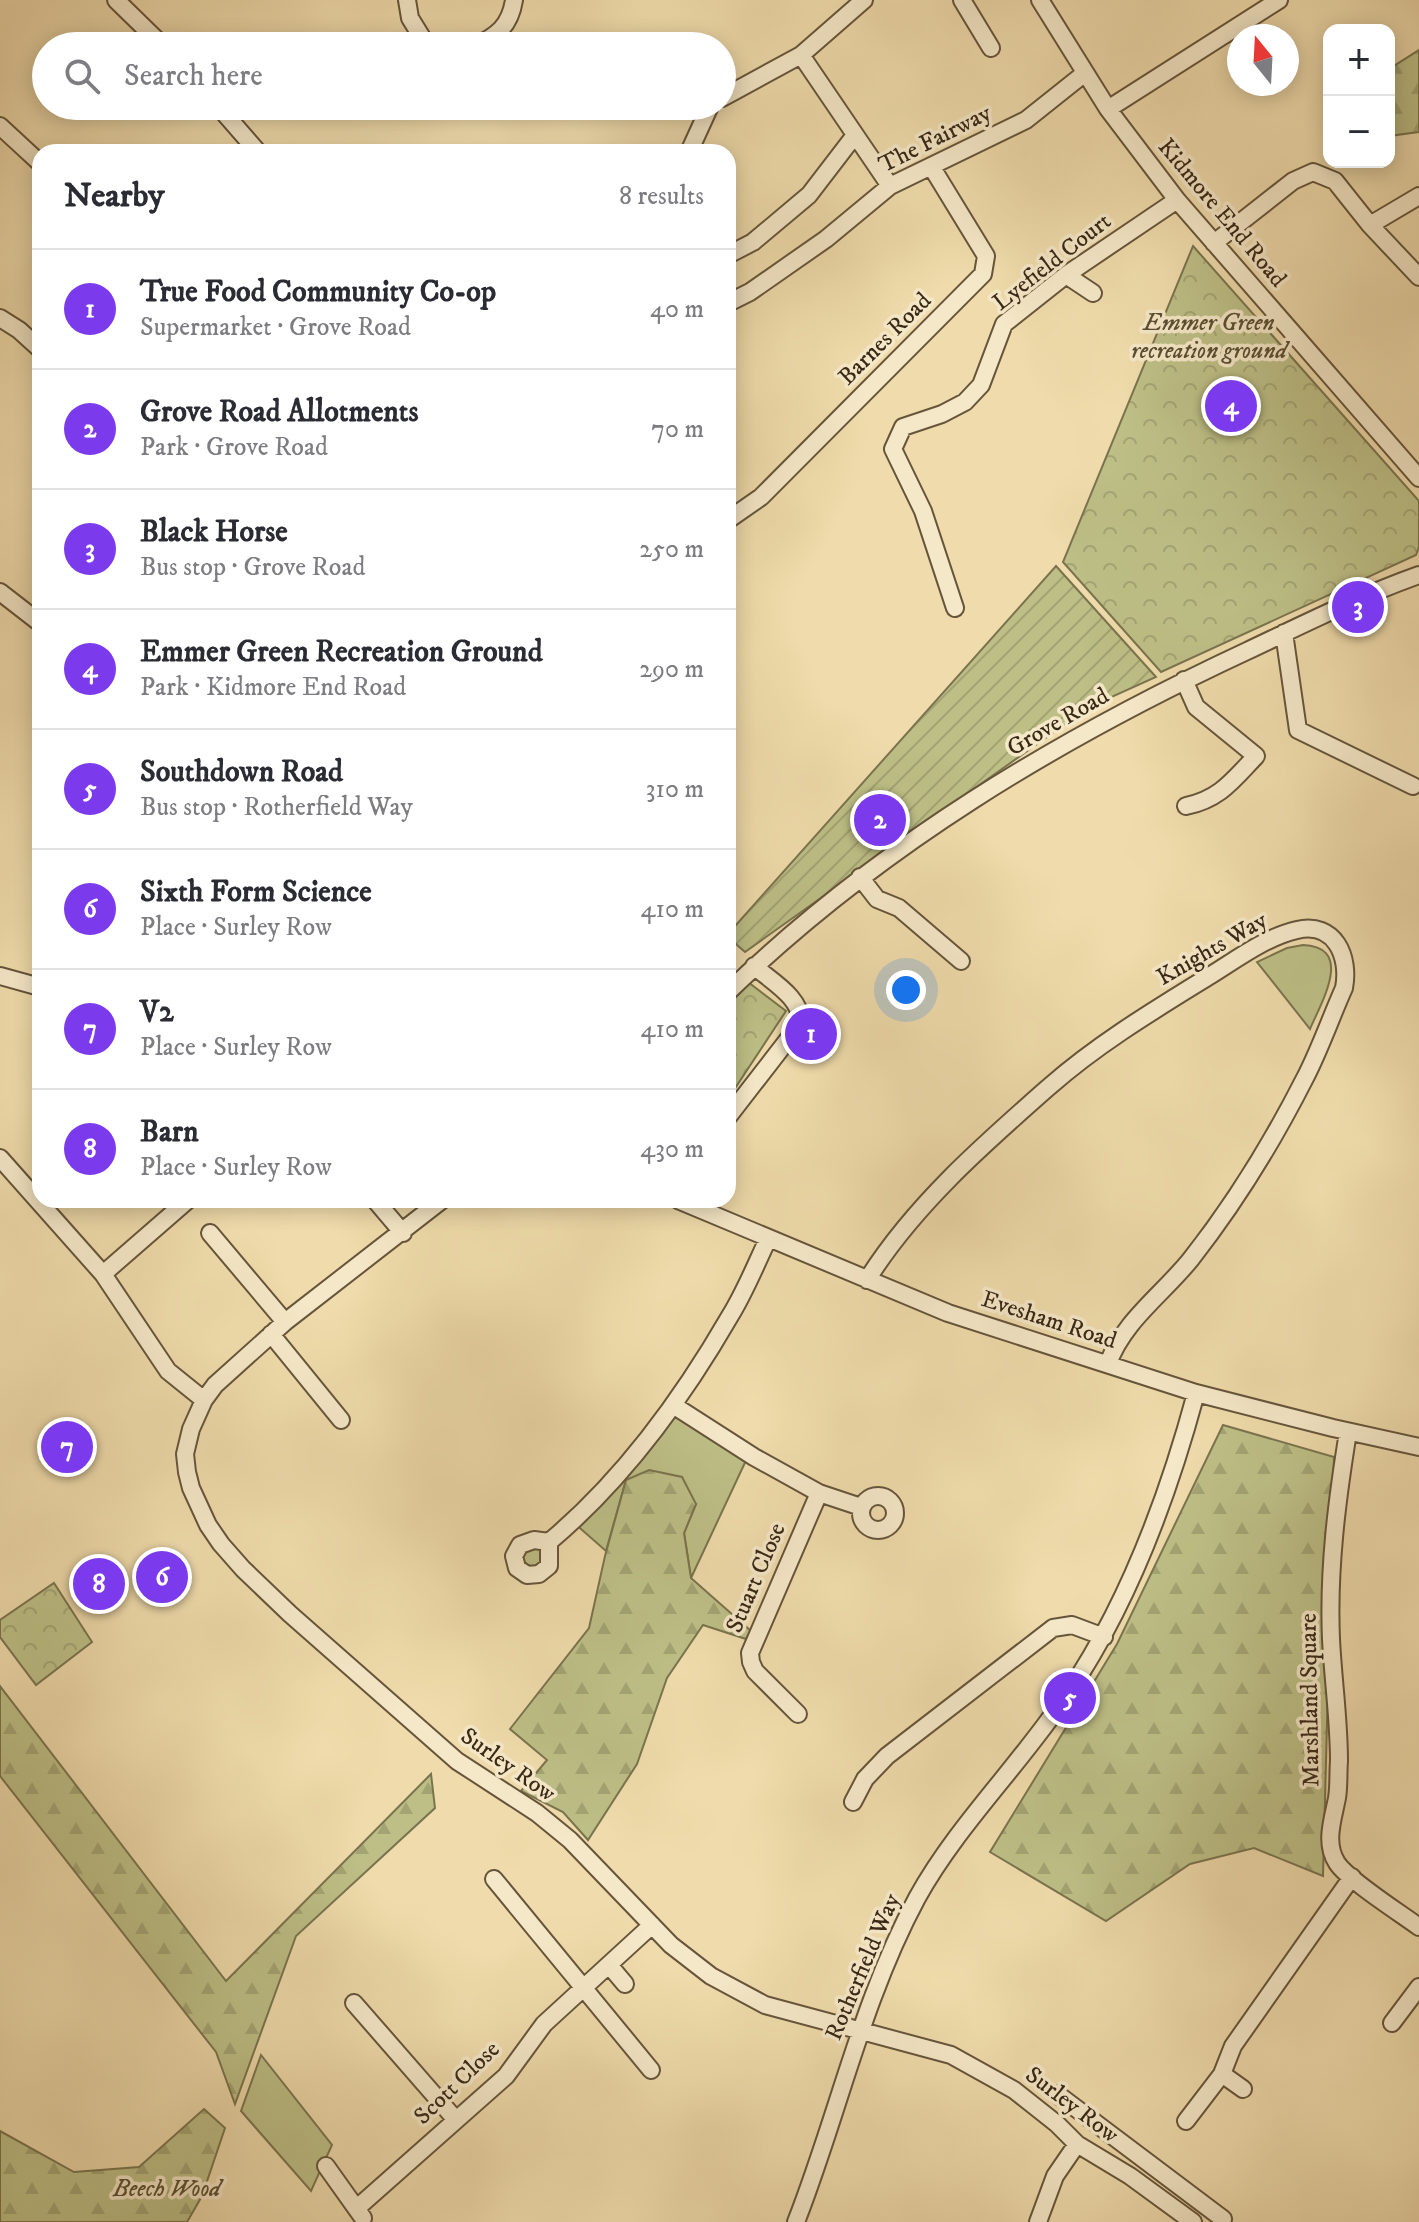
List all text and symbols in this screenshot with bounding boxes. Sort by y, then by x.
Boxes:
north arrow [1227,24,1299,96]
map controls [1323,24,1395,168]
button: + [1323,24,1395,96]
search box [32,32,736,120]
icon: search [60,54,104,98]
text: Search here [124,58,263,95]
button: − [1323,96,1395,168]
street label: The Fairway [874,98,997,180]
street label: Kidmore End Road [1151,133,1293,293]
text: Nearby [64,175,165,217]
text: 8 results [619,180,704,213]
street label: Lyefield Court [987,206,1117,318]
text: True Food Community Co-op [140,274,496,311]
street label: Barnes Road [832,286,938,392]
text: 1 [85,293,95,326]
text: 40 m [650,293,704,326]
park label: Emmer Green recreation ground [1131,308,1290,366]
text: Supermarket · Grove Road [140,311,411,344]
pin: 4 [1205,376,1257,436]
text: Grove Road Allotments [140,394,418,431]
text: 2 [84,413,96,446]
text: 70 m [651,413,704,446]
text: Park · Grove Road [140,431,328,464]
text: Black Horse [140,514,288,551]
text: 3 [85,533,95,566]
text: 250 m [639,533,704,566]
text: Bus stop · Grove Road [140,551,365,584]
pin: 3 [1332,577,1384,637]
text: Emmer Green Recreation Ground [140,634,543,671]
text: 4 [83,653,97,686]
text: 290 m [639,653,704,686]
text: Park · Kidmore End Road [140,671,406,704]
street label: Grove Road [1002,681,1114,763]
text: Southdown Road [140,754,343,791]
text: 5 [84,773,96,806]
text: 310 m [646,773,704,806]
pin: 2 [854,790,906,850]
text: Bus stop · Rotherfield Way [140,791,413,824]
text: Sixth Form Science [140,874,372,911]
text: 6 [83,893,97,926]
text: 410 m [640,893,704,926]
street label: Knights Way [1151,905,1273,993]
text: Place · Surley Row [140,911,332,944]
your location [886,970,926,1010]
text: V2 [140,994,174,1031]
pin: 1 [785,1004,837,1064]
text: 7 [83,1013,97,1046]
text: 410 m [640,1013,704,1046]
text: Place · Surley Row [140,1031,332,1064]
text: Barn [140,1114,199,1151]
text: 8 [83,1133,97,1166]
text: 430 m [640,1133,704,1166]
text: Place · Surley Row [140,1151,332,1184]
street label: Evesham Road [977,1284,1121,1356]
pin: 7 [41,1417,93,1477]
street label: Stuart Close [719,1518,793,1637]
pin: 6 [136,1547,188,1607]
pin: 8 [73,1554,125,1614]
street label: Marshland Square [1293,1613,1327,1787]
pin: 5 [1044,1668,1096,1728]
street label: Surley Row [455,1721,562,1809]
street label: Rotherfield Way [819,1889,908,2045]
street label: Scott Close [408,2035,506,2131]
street label: Surley Row [1019,2060,1125,2150]
park label: Beech Wood [112,2174,224,2204]

